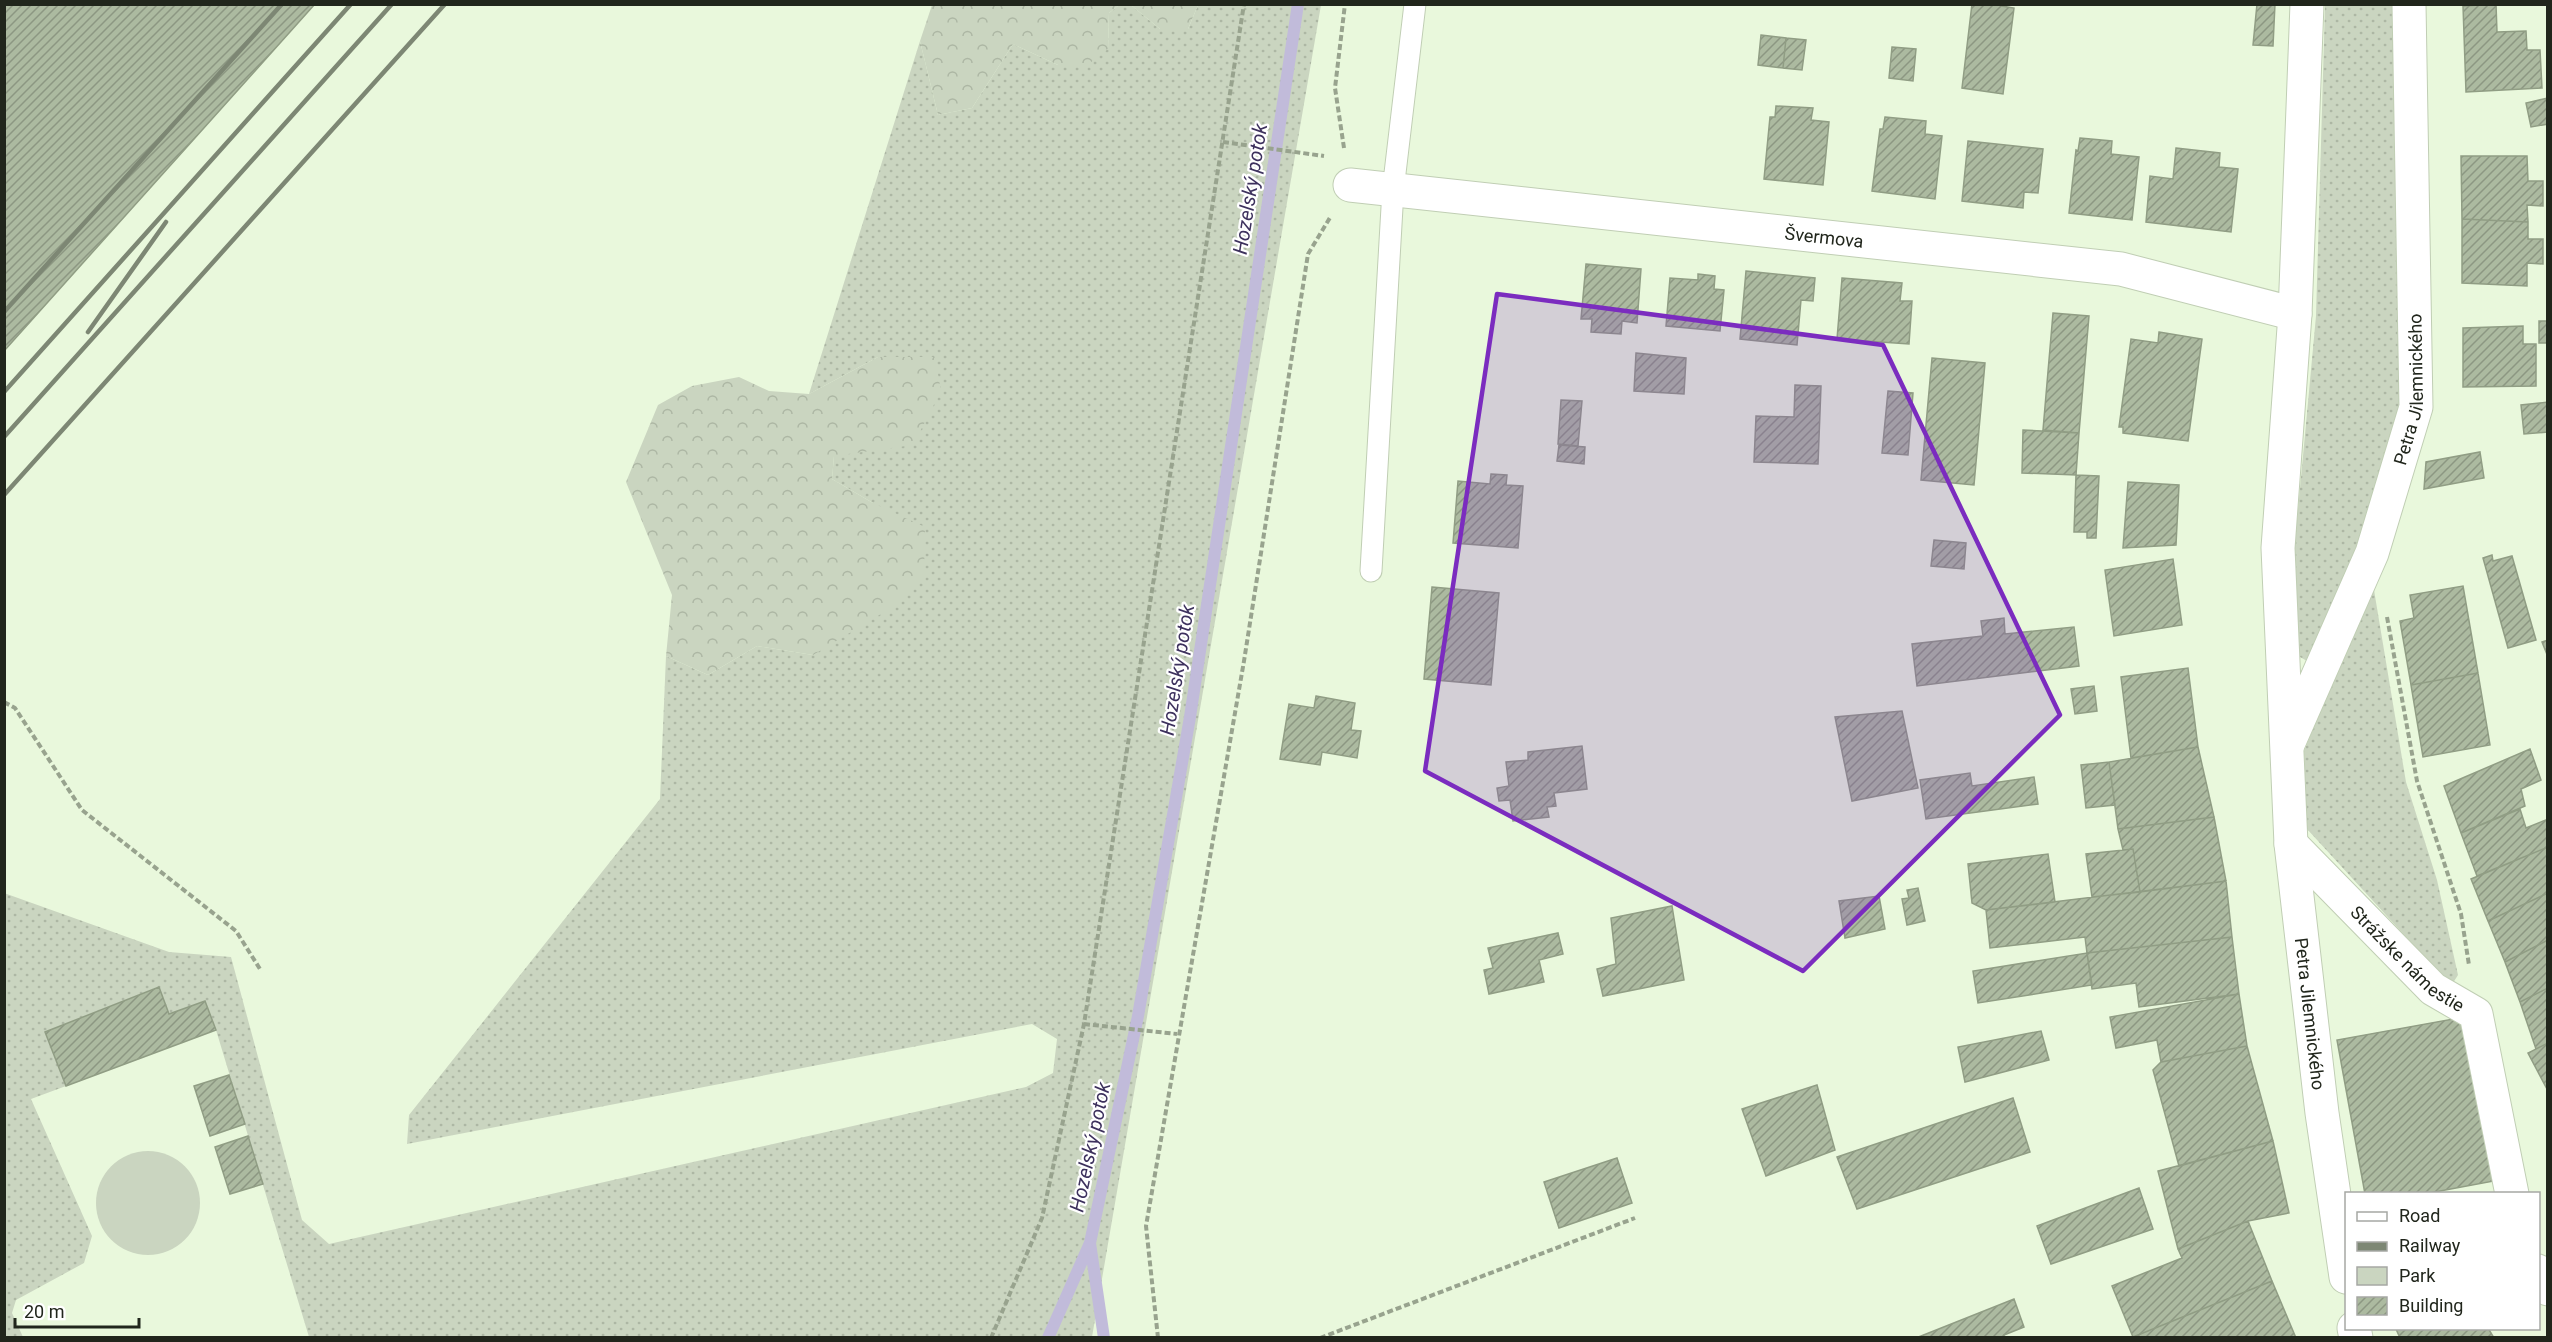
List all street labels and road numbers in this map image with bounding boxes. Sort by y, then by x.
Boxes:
street label: Švermova [1784,222,1865,251]
street label: Petra Jilemnického [2389,313,2426,467]
street label: Strážske námestie [2347,901,2468,1016]
street label: Petra Jilemnického [2291,936,2330,1091]

